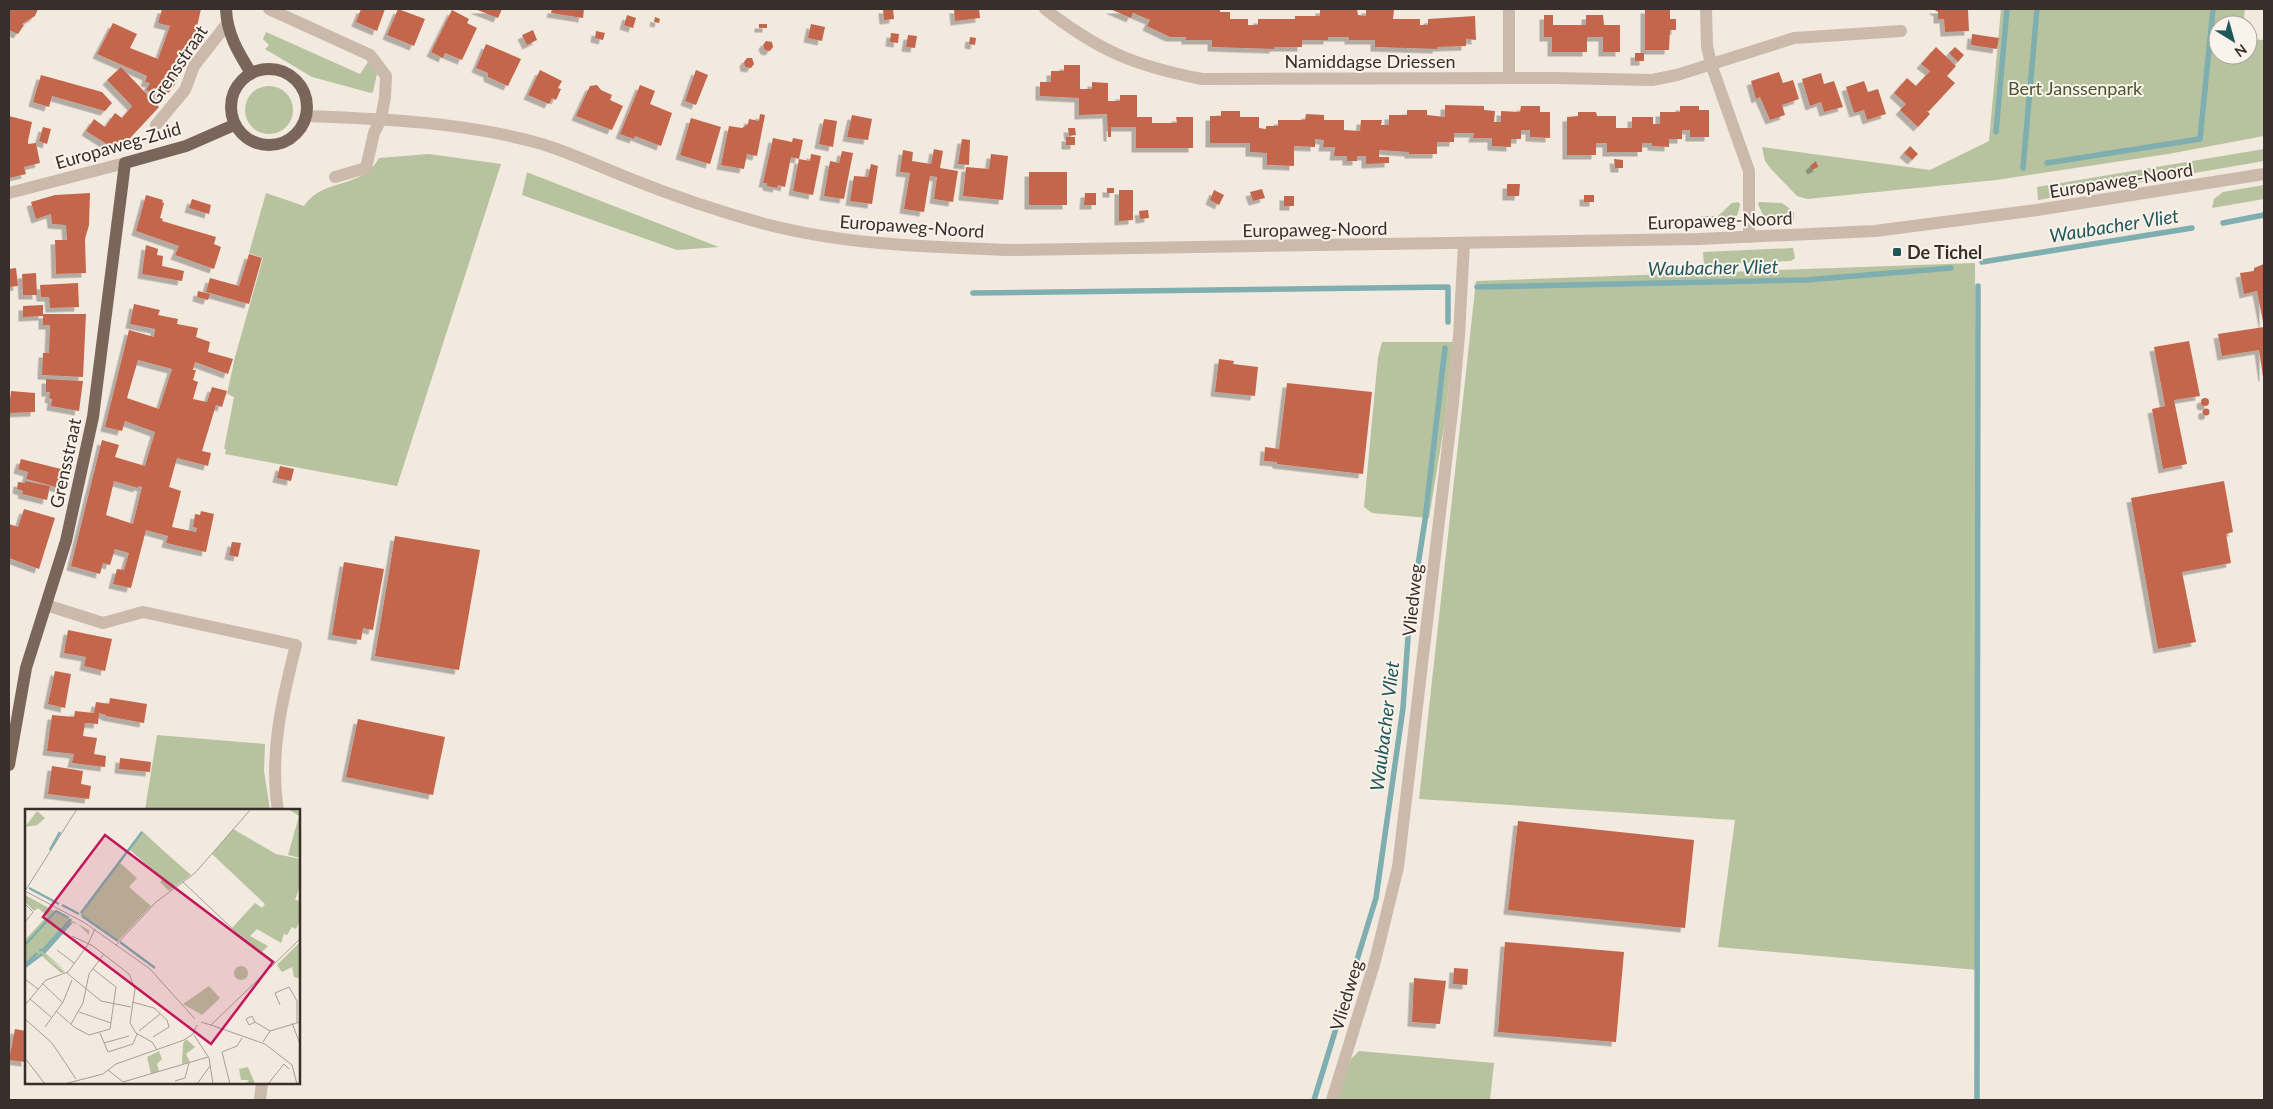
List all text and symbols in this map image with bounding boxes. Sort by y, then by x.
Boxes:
north arrow [2208,15,2258,65]
street label: Grensstraat [142,21,212,109]
text: N [2232,41,2251,61]
street label: Namiddagse Driessen [1285,50,1455,72]
park label: Bert Janssenpark [2008,77,2143,99]
street label: Europaweg-Zuid [53,117,183,173]
street label: Europaweg-Noord [2048,158,2194,202]
water label: Waubacher Vliet [2048,203,2181,247]
street label: Europaweg-Noord [1647,206,1793,234]
street label: Europaweg-Noord [839,210,985,242]
street label: Europaweg-Noord [1242,217,1388,241]
place label: De Tichel [1907,241,1982,263]
marker: De Tichel [1891,246,1903,258]
water label: Waubacher Vliet [1647,254,1779,280]
street label: Grensstraat [45,415,85,510]
street label: Vliedweg [1397,562,1427,638]
water label: Waubacher Vliet [1365,659,1403,792]
inset map [25,809,300,1084]
street label: Vliedweg [1325,957,1367,1033]

